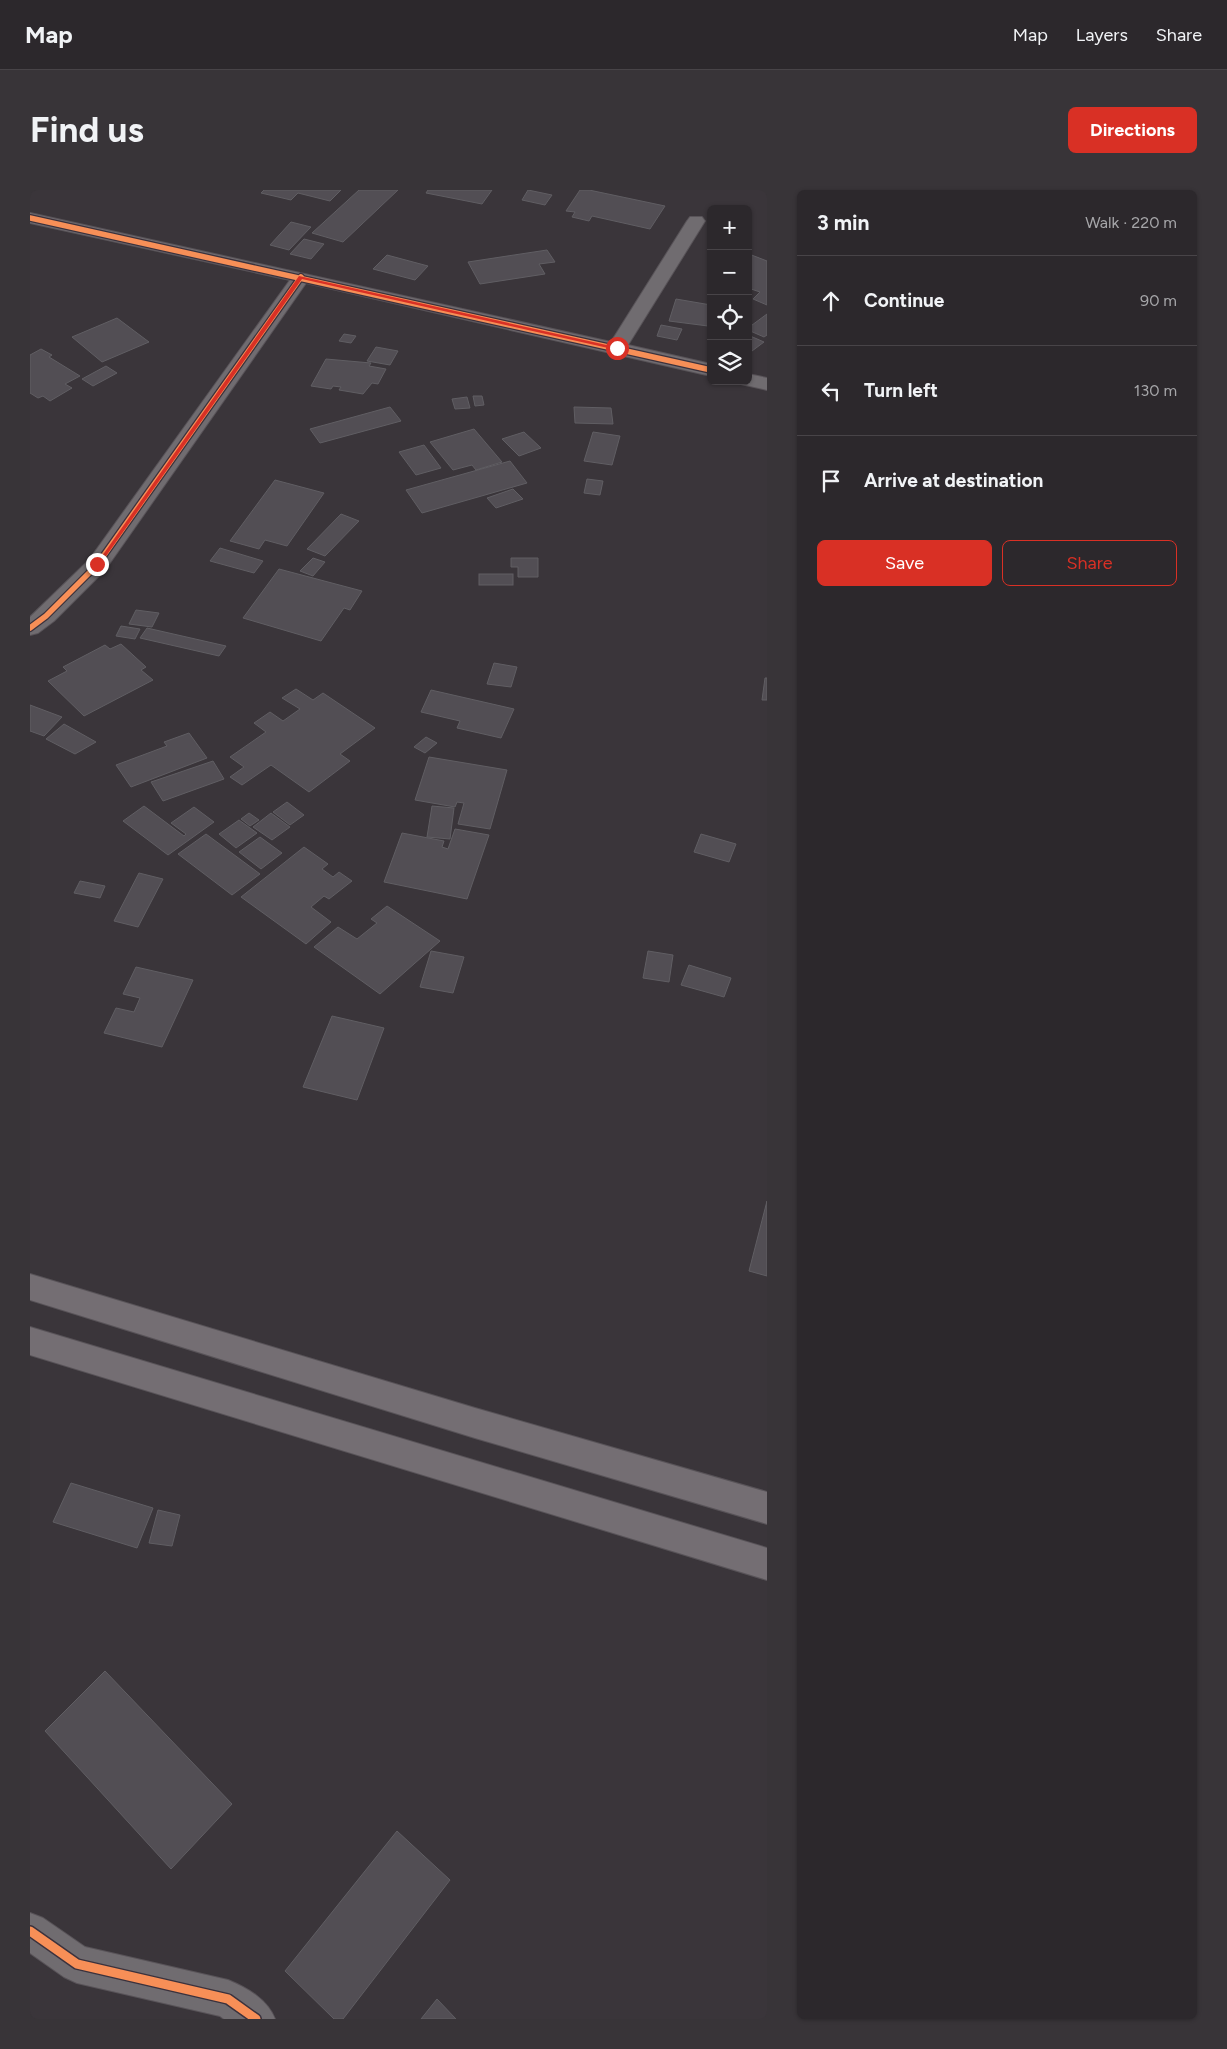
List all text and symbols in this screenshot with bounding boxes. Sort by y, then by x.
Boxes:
text: Map [25,20,73,49]
text: Map [1013,24,1048,46]
text: Layers [1076,24,1128,46]
text: Share [1156,24,1202,46]
button: Directions [1068,107,1197,153]
text: Find us [30,109,144,151]
map controls [707,205,752,385]
button: + [707,205,752,250]
text: 3 min [817,210,869,235]
text: Walk · 220 m [1085,213,1177,232]
button: − [707,250,752,295]
icon: ahead [817,287,845,315]
text: Continue [864,289,944,312]
text: 90 m [1140,291,1177,310]
button: locate [707,295,752,340]
route start [606,337,629,360]
button: layers [707,340,752,385]
icon: left [817,377,845,405]
text: Turn left [864,379,938,402]
text: 130 m [1134,381,1177,400]
icon: arrive [817,467,845,495]
text: Arrive at destination [864,469,1043,492]
button: Save [817,540,992,586]
button: Share [1002,540,1177,586]
route end [86,553,109,576]

